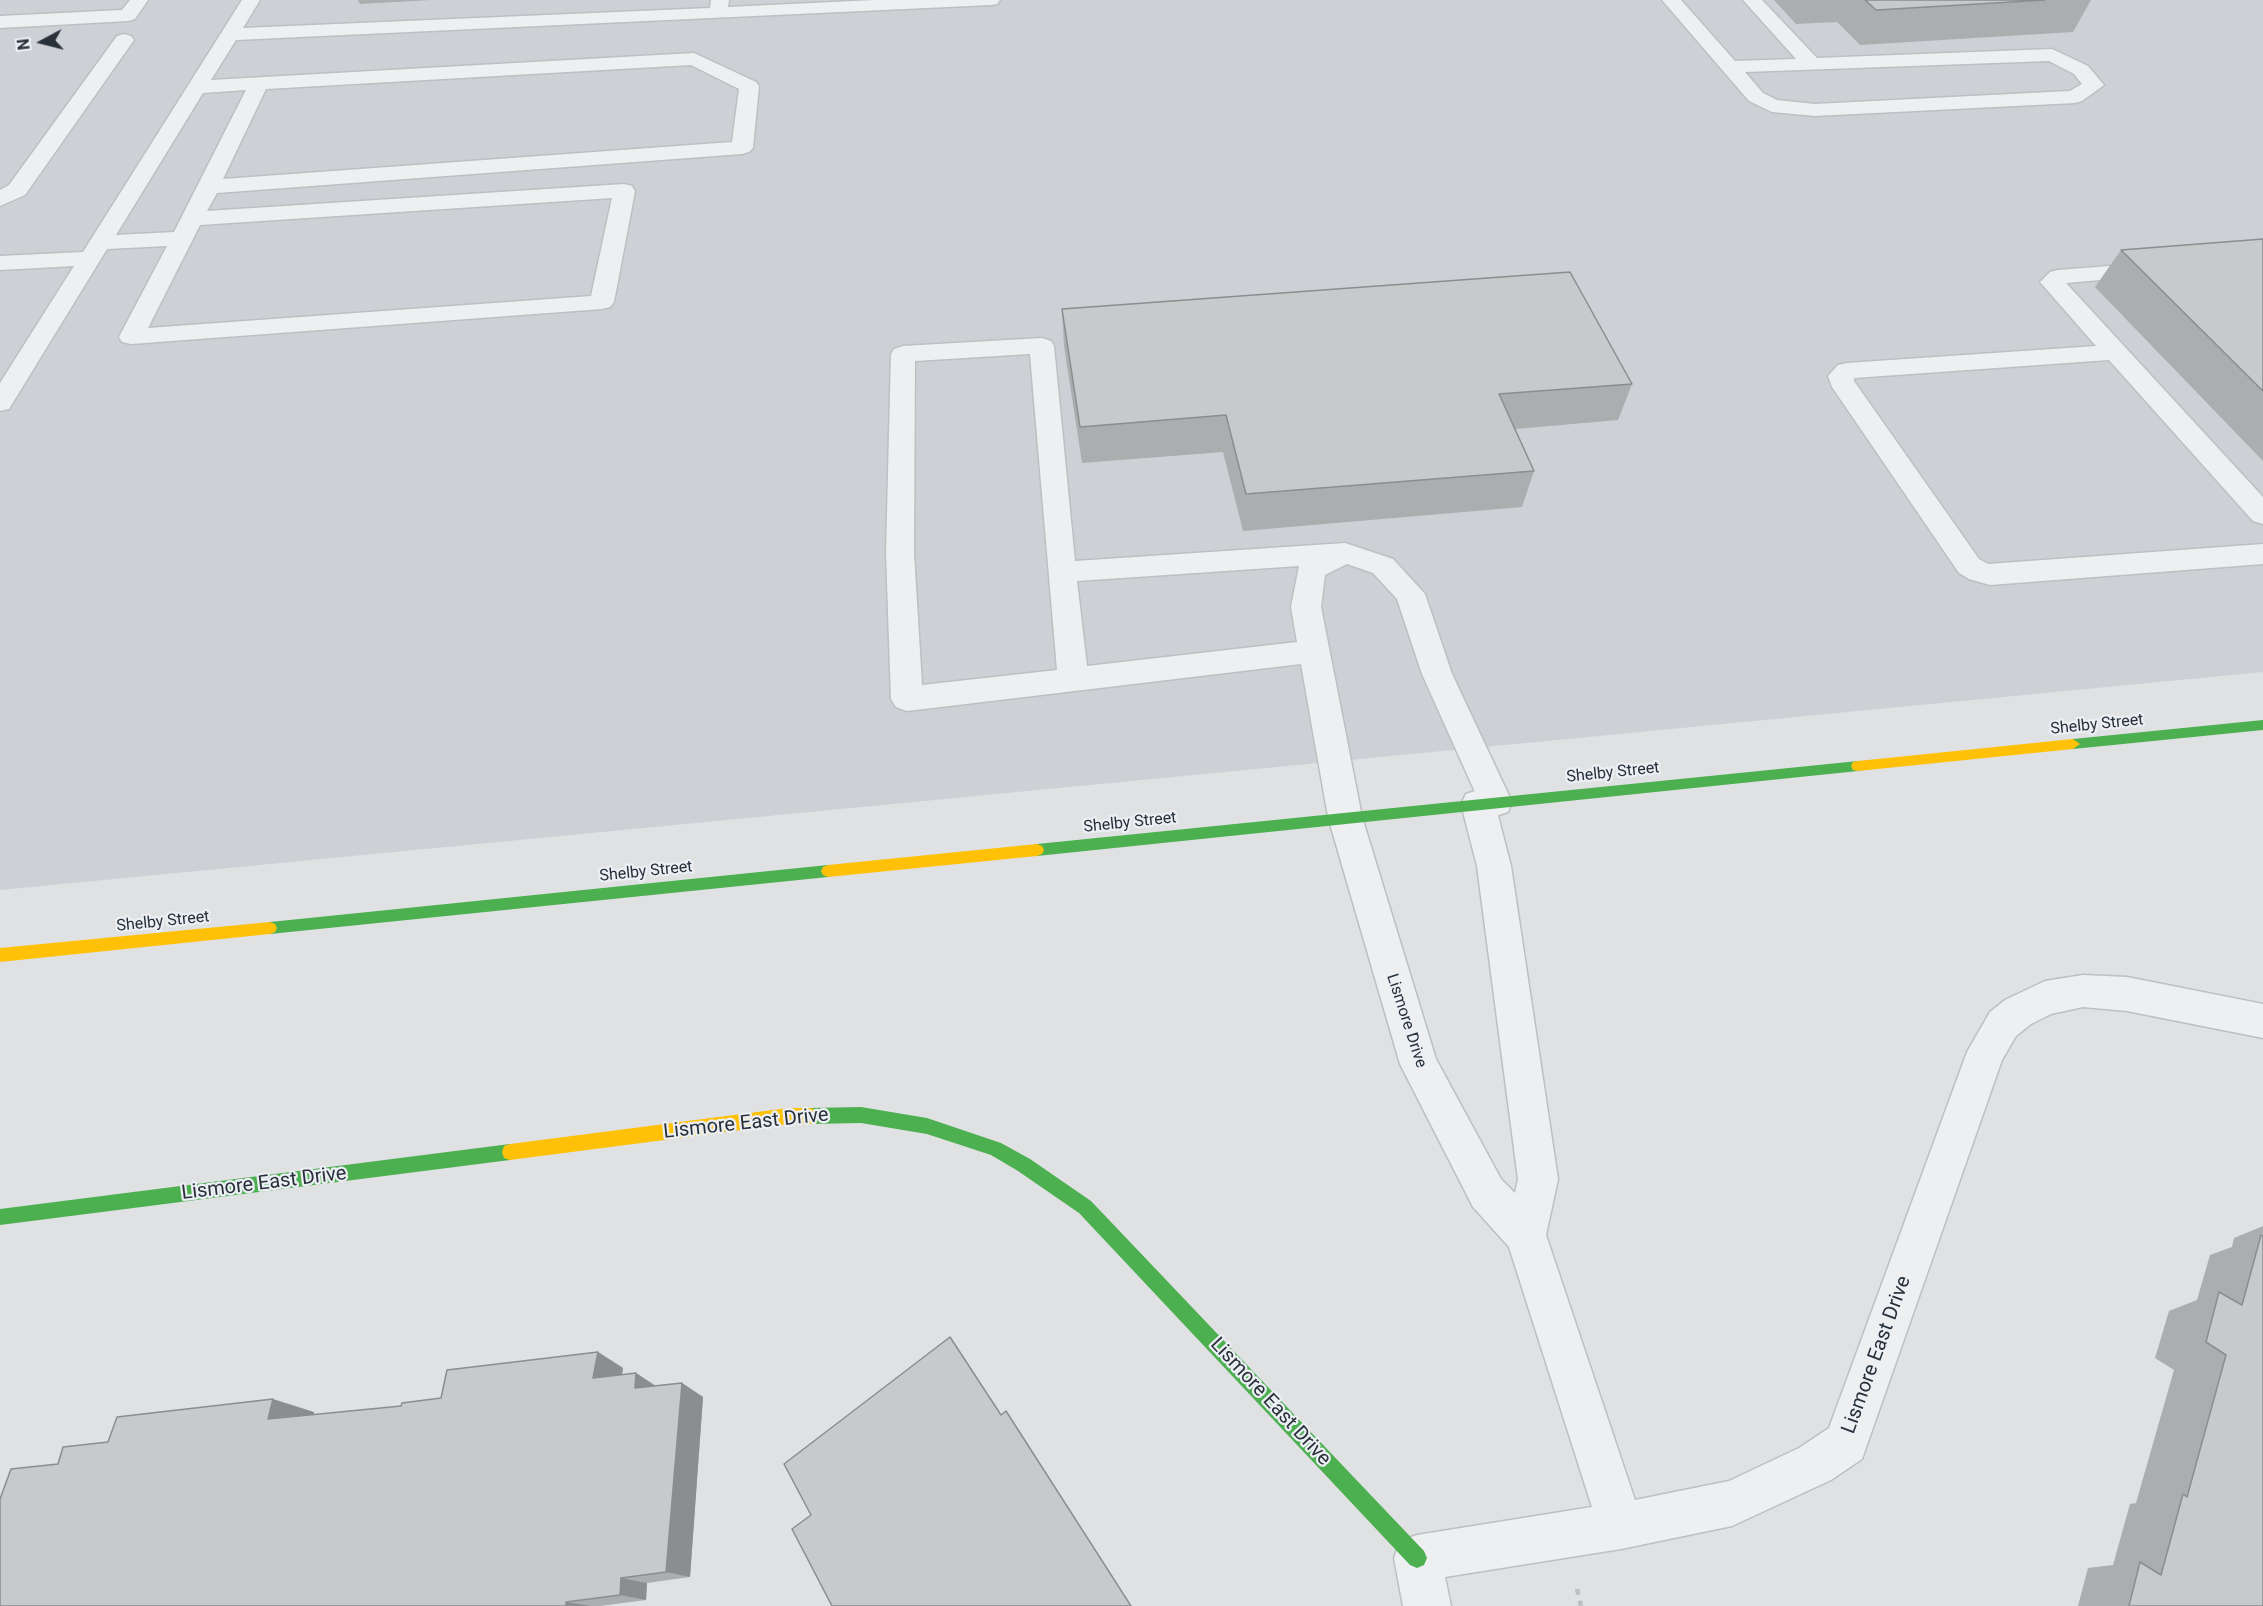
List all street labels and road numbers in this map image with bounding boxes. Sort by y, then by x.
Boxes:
street label: Shelby Street [2050,711,2144,739]
street label: Shelby Street [1566,759,1660,787]
street label: Shelby Street [1083,809,1177,837]
street label: Shelby Street [599,858,693,886]
street label: Shelby Street [116,908,210,936]
street label: Lismore Drive [1382,972,1430,1070]
street label: Lismore East Drive [662,1103,830,1145]
street label: Lismore East Drive [180,1162,348,1206]
street label: Lismore East Drive [1837,1273,1917,1437]
street label: Lismore East Drive [1205,1333,1335,1471]

